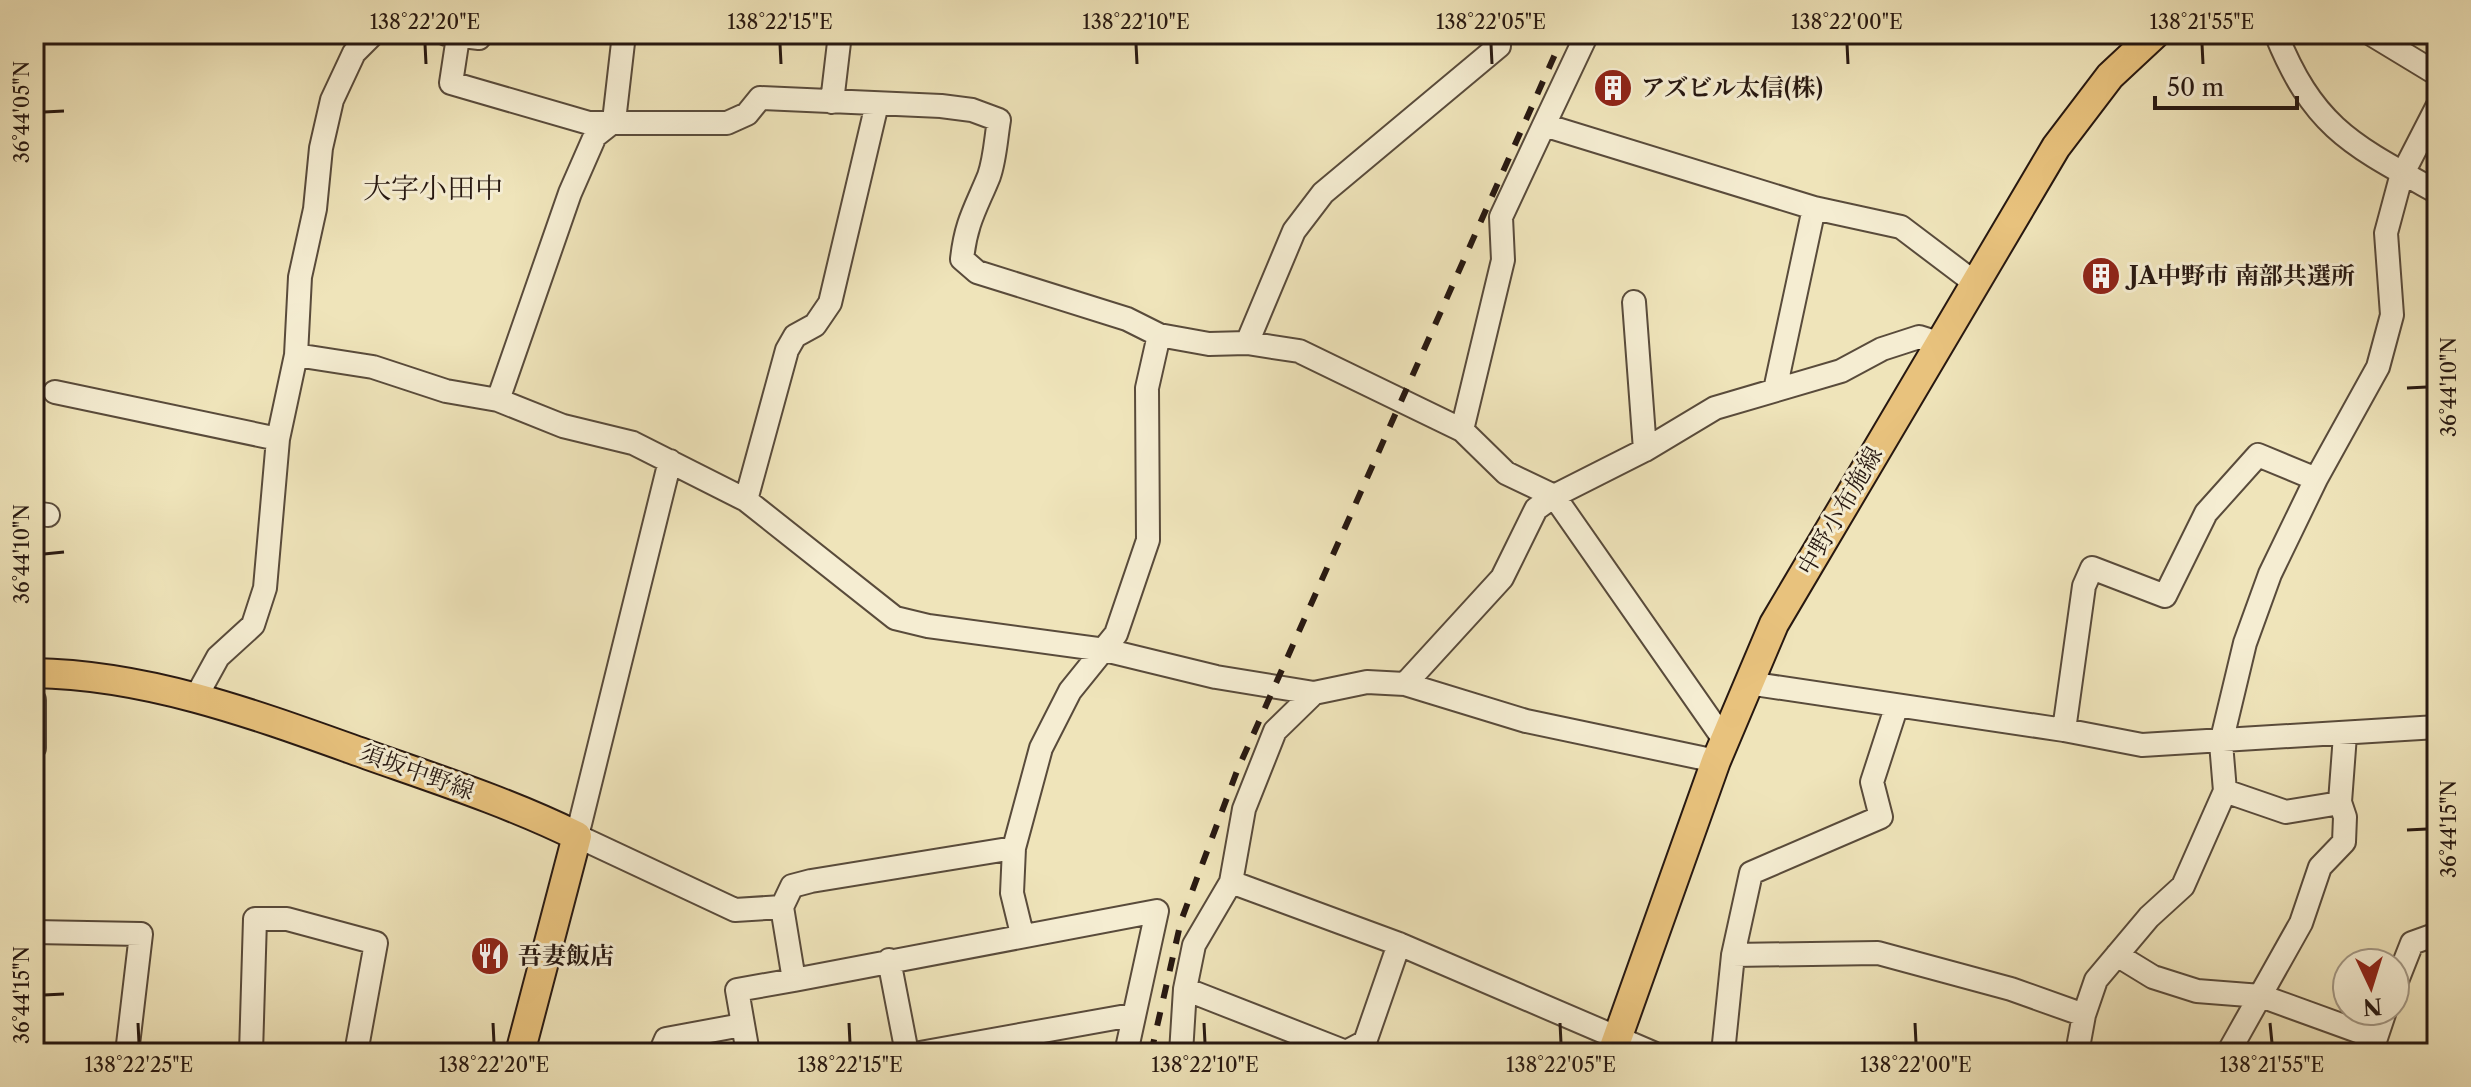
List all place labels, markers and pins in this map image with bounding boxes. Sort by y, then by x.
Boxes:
building icon: アズビル太信(株) [1592,67,1634,109]
place label: アズビル太信(株) [1641,73,1823,102]
building icon: JA中野市 南部共選所 [2080,255,2122,297]
place label: JA中野市 南部共選所 [2125,261,2355,290]
restaurant icon: 吾妻飯店 [469,935,511,977]
place label: 吾妻飯店 [518,941,614,970]

